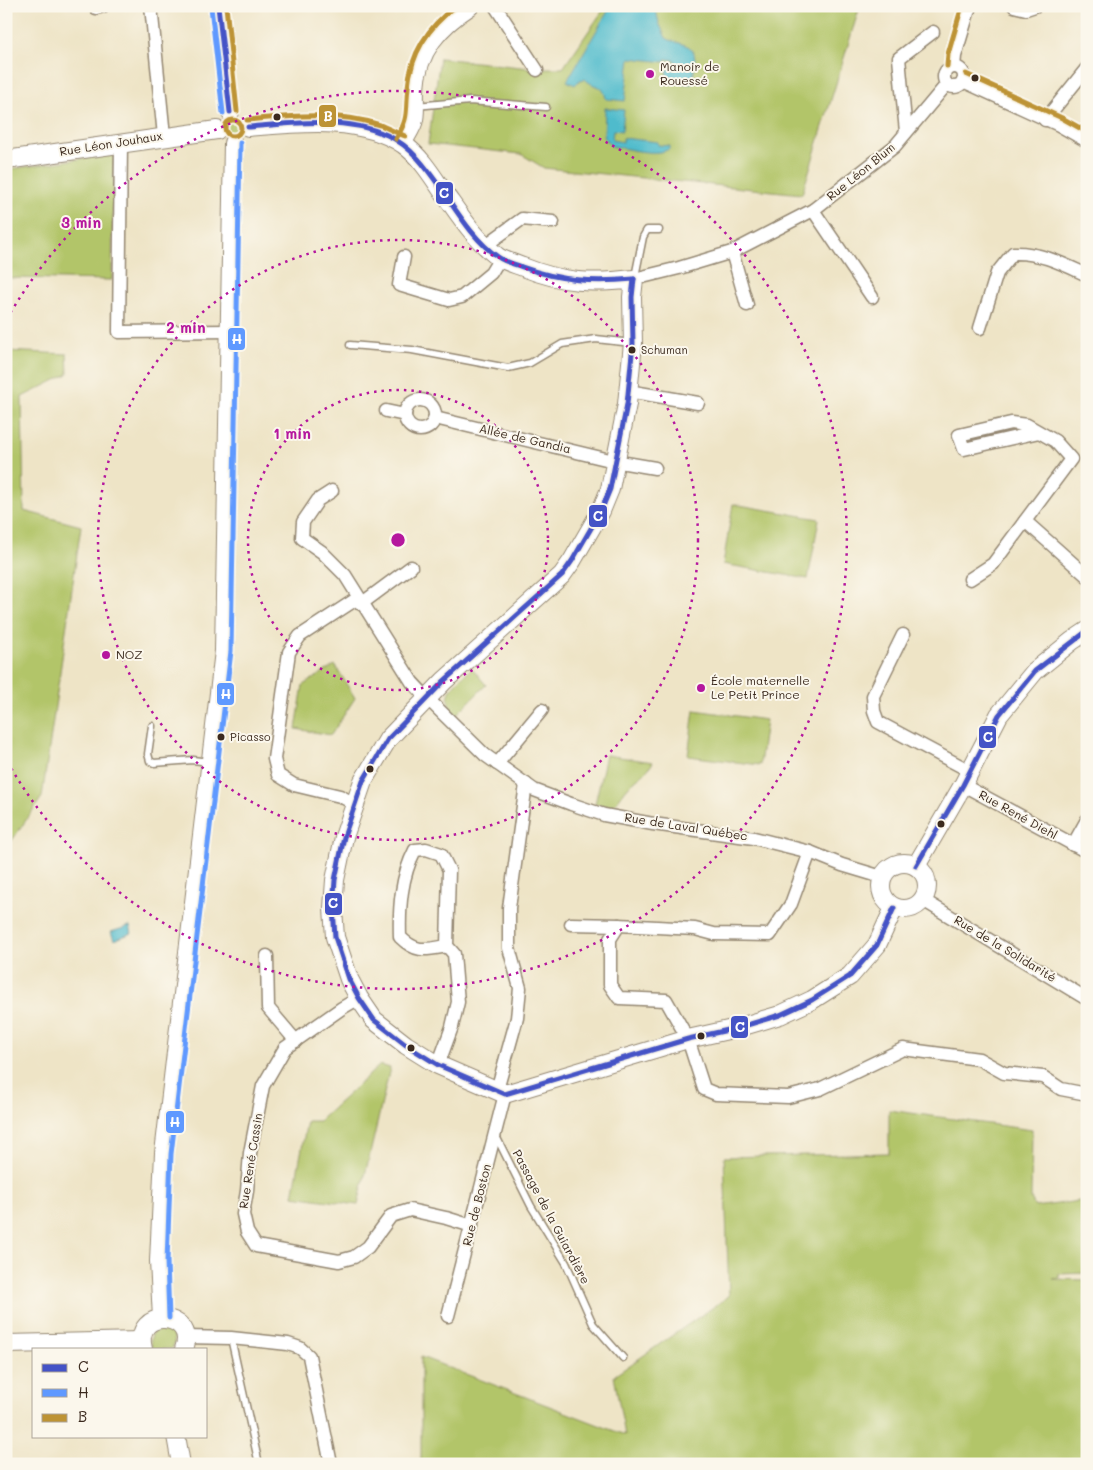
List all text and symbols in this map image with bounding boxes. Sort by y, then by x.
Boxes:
place label: Manoir de Rouessé [660,58,719,88]
marker: Manoir de Rouessé [644,68,656,80]
unlabelled marker [970,73,980,83]
line badge: B [318,104,337,128]
text: B [323,106,333,125]
unlabelled marker [272,112,282,122]
street label: Rue Léon Jouhaux [58,127,163,159]
street label: Rue Léon Blum [823,139,898,204]
line badge: C [435,181,454,205]
text: C [439,183,449,202]
text: 3 min [61,212,101,232]
text: 2 min [166,317,206,337]
line badge: H [227,327,246,351]
text: H [231,329,243,348]
place label: Schuman [641,342,688,357]
marker: Schuman [627,345,637,355]
street label: Allée de Gandia [478,420,573,456]
text: 1 min [273,423,311,443]
line badge: C [588,504,608,528]
text: C [593,506,603,525]
centre of rings [389,531,407,549]
place label: NOZ [116,646,142,662]
marker: NOZ [100,649,112,661]
place label: École maternelle Le Petit Prince [711,672,810,702]
line badge: H [216,682,235,706]
marker: École maternelle Le Petit Prince [695,682,707,694]
text: H [220,684,232,703]
line badge: C [978,725,997,749]
text: C [983,727,993,746]
place label: Picasso [230,729,271,744]
marker: Picasso [216,732,226,742]
unlabelled marker [365,764,375,774]
street label: Rue René Diehl [976,786,1061,842]
street label: Rue de Laval Québec [623,808,749,844]
unlabelled marker [936,819,946,829]
line badge: C [324,892,343,916]
text: C [328,893,338,912]
street label: Rue de la Solidarité [951,911,1060,985]
line badge: C [730,1015,749,1039]
text: C [735,1017,745,1036]
unlabelled marker [696,1031,706,1041]
unlabelled marker [406,1043,416,1053]
line badge: H [165,1110,185,1134]
text: H [169,1112,181,1131]
street label: Rue René Cassin [235,1112,265,1210]
street label: Passage de la Guiardière [510,1146,594,1287]
street label: Rue de Boston [458,1162,494,1247]
legend [32,1348,208,1438]
text: C [78,1356,89,1376]
text: H [78,1382,89,1402]
text: B [78,1406,87,1426]

